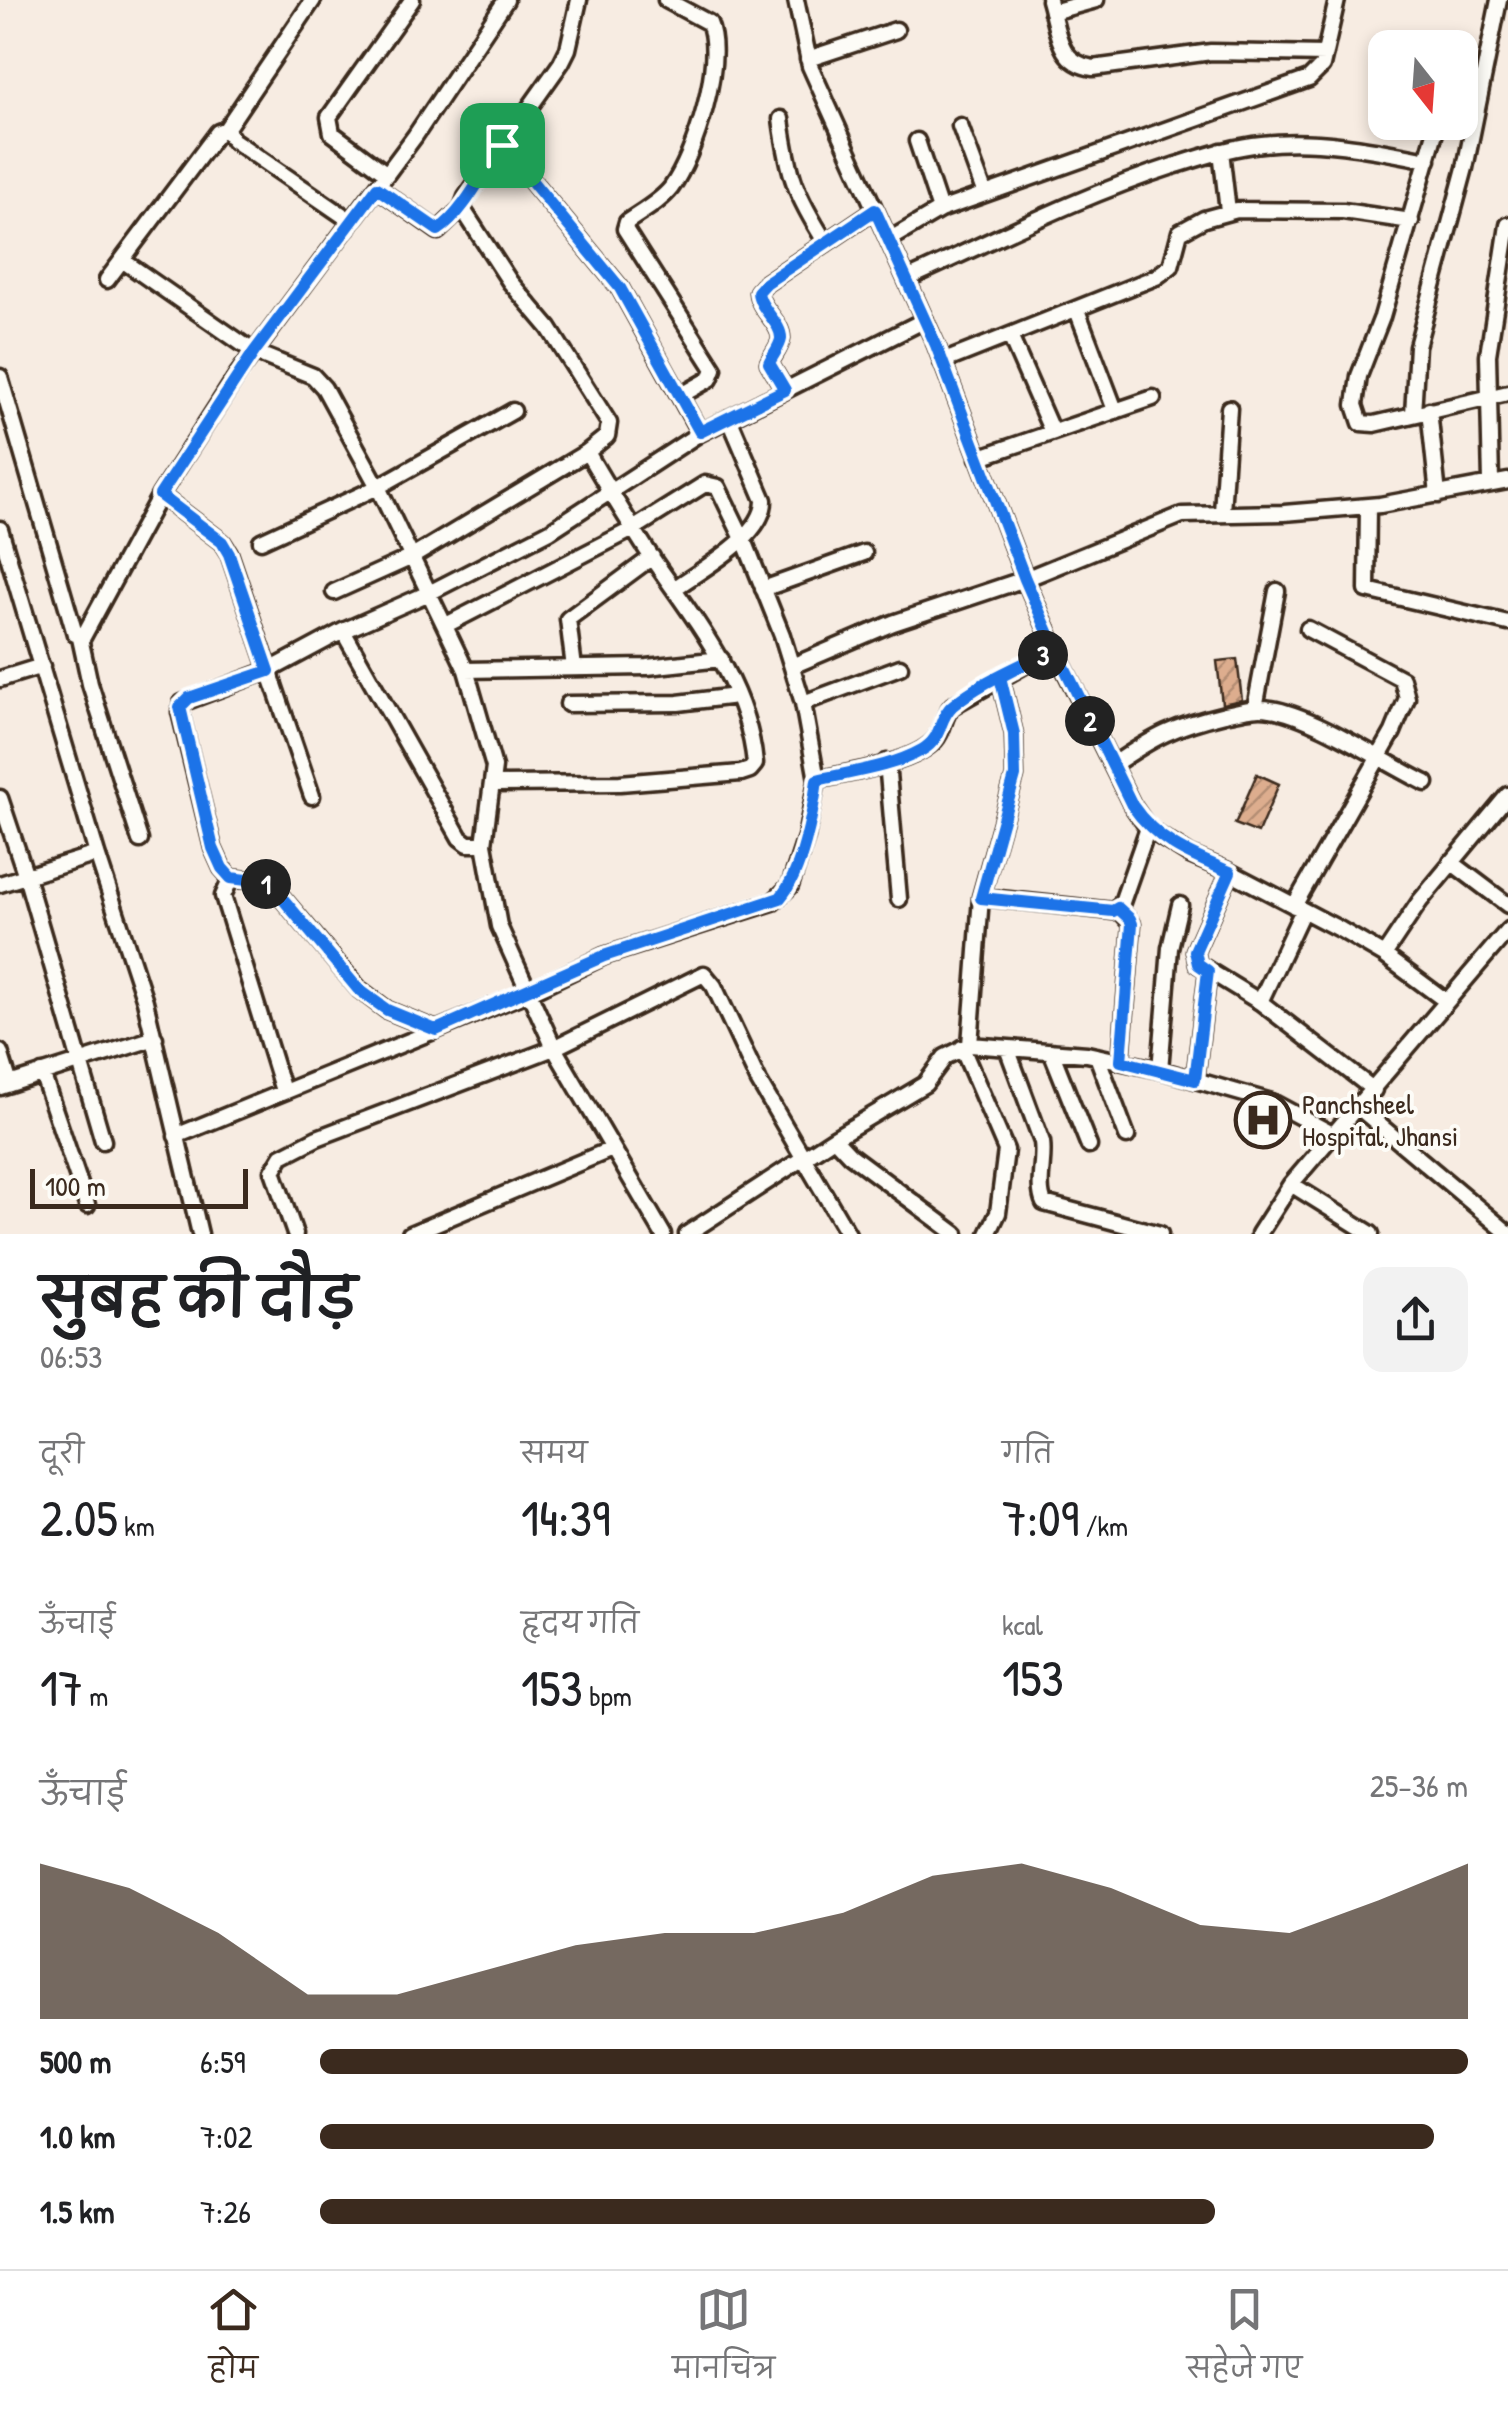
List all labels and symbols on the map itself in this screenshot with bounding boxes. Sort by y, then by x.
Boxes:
north arrow [1368,30,1478,140]
pin [460,103,545,188]
pin: 3 [1018,630,1068,680]
pin: 2 [1065,696,1115,746]
pin: 1 [241,859,291,909]
place label: Panchsheel Hospital, Jhansi [1302,1085,1458,1155]
hospital icon: Panchsheel Hospital, Jhansi [1233,1090,1293,1150]
scale bar [30,1164,248,1208]

